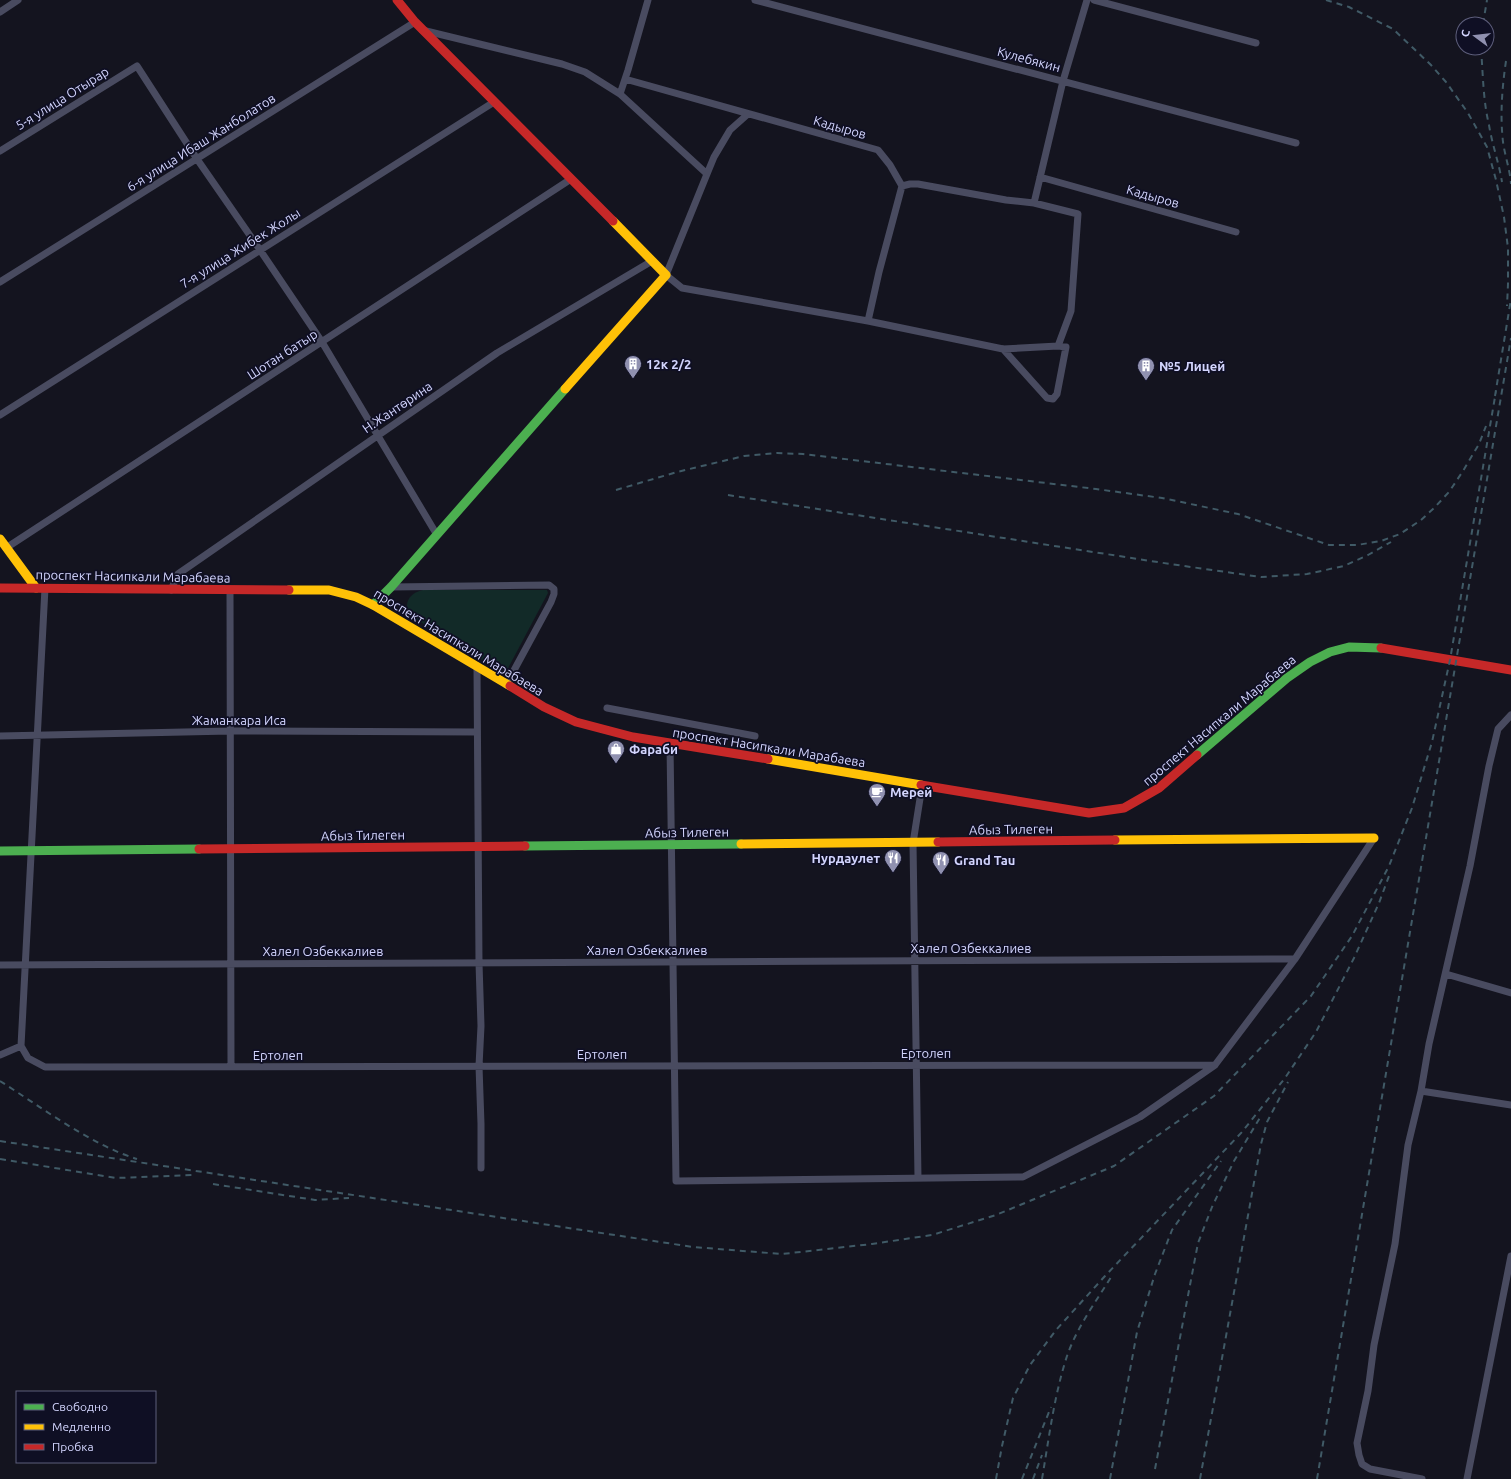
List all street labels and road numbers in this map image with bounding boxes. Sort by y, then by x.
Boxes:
street label: Кулебякин [996,44,1062,74]
street label: 5-я улица Отырар [13,64,111,132]
street label: 6-я улица Ибаш Жанболатов [124,90,278,194]
street label: Кадыров [812,113,868,141]
street label: Кадыров [1125,182,1181,210]
street label: 7-я улица Жибек Жолы [177,205,303,291]
street label: Шотан батыр [244,326,320,382]
street label: Н.Жантөрина [360,379,434,435]
street label: проспект Насипкали Марабаева [35,567,231,585]
street label: проспект Насипкали Марабаева [372,586,546,698]
street label: проспект Насипкали Марабаева [1140,652,1298,788]
street label: Жаманкара Иса [192,713,286,727]
street label: проспект Насипкали Марабаева [672,725,866,769]
street label: Абыз Тилеген [969,821,1053,837]
street label: Абыз Тилеген [645,824,729,840]
street label: Абыз Тилеген [321,827,405,843]
street label: Халел Озбеккалиев [911,941,1031,955]
street label: Халел Озбеккалиев [587,943,707,957]
street label: Халел Озбеккалиев [263,944,383,958]
street label: Ертолеп [901,1046,951,1060]
street label: Ертолеп [577,1047,627,1061]
street label: Ертолеп [253,1048,303,1062]

